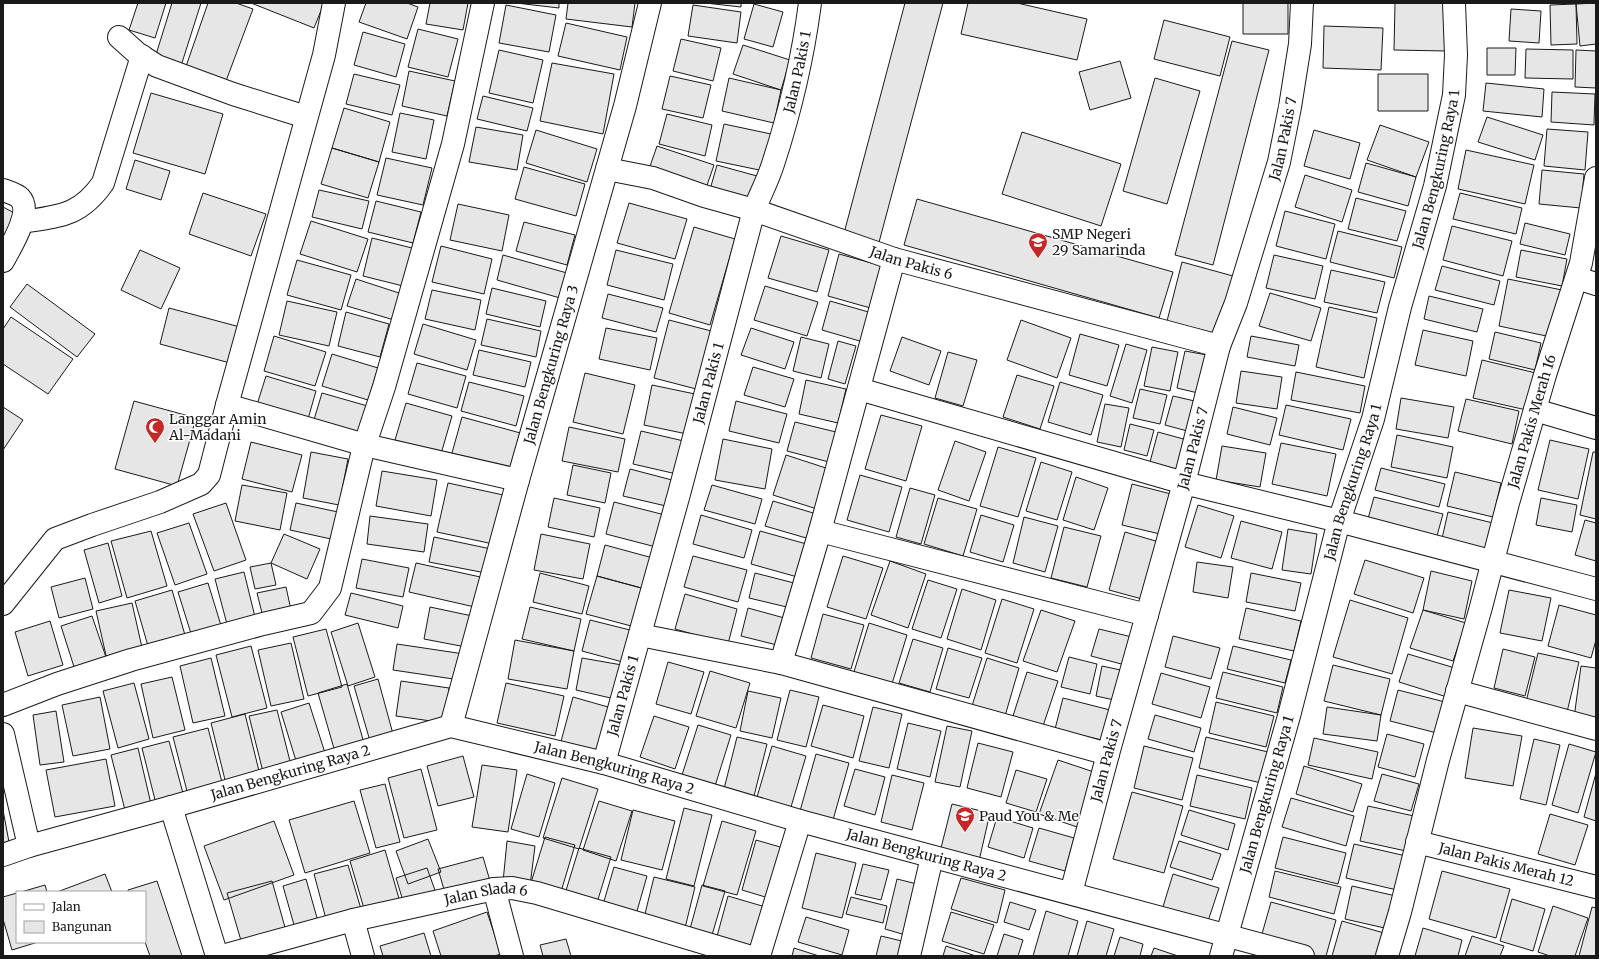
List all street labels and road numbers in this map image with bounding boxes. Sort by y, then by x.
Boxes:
street label: Jalan Pakis 1 [779,30,815,116]
street label: Jalan Bengkuring Raya 1 [1408,89,1463,252]
street label: Jalan Pakis 7 [1265,96,1300,184]
street label: Jalan Pakis 6 [867,242,955,283]
street label: Jalan Bengkuring Raya 3 [519,283,582,447]
street label: Jalan Pakis 1 [689,341,728,427]
street label: Jalan Pakis Merah 16 [1503,352,1560,491]
street label: Jalan Bengkuring Raya 1 [1320,402,1385,563]
street label: Jalan Pakis 7 [1173,405,1212,493]
street label: Jalan Pakis 1 [603,653,643,739]
street label: Jalan Bengkuring Raya 1 [1236,713,1298,876]
street label: Jalan Pakis 7 [1086,717,1126,805]
street label: Jalan Bengkuring Raya 2 [532,737,697,798]
street label: Jalan Bengkuring Raya 2 [208,741,372,804]
street label: Jalan Bengkuring Raya 2 [843,825,1008,885]
street label: Jalan Pakis Merah 12 [1436,839,1576,890]
street label: Jalan Slada 6 [442,879,530,909]

